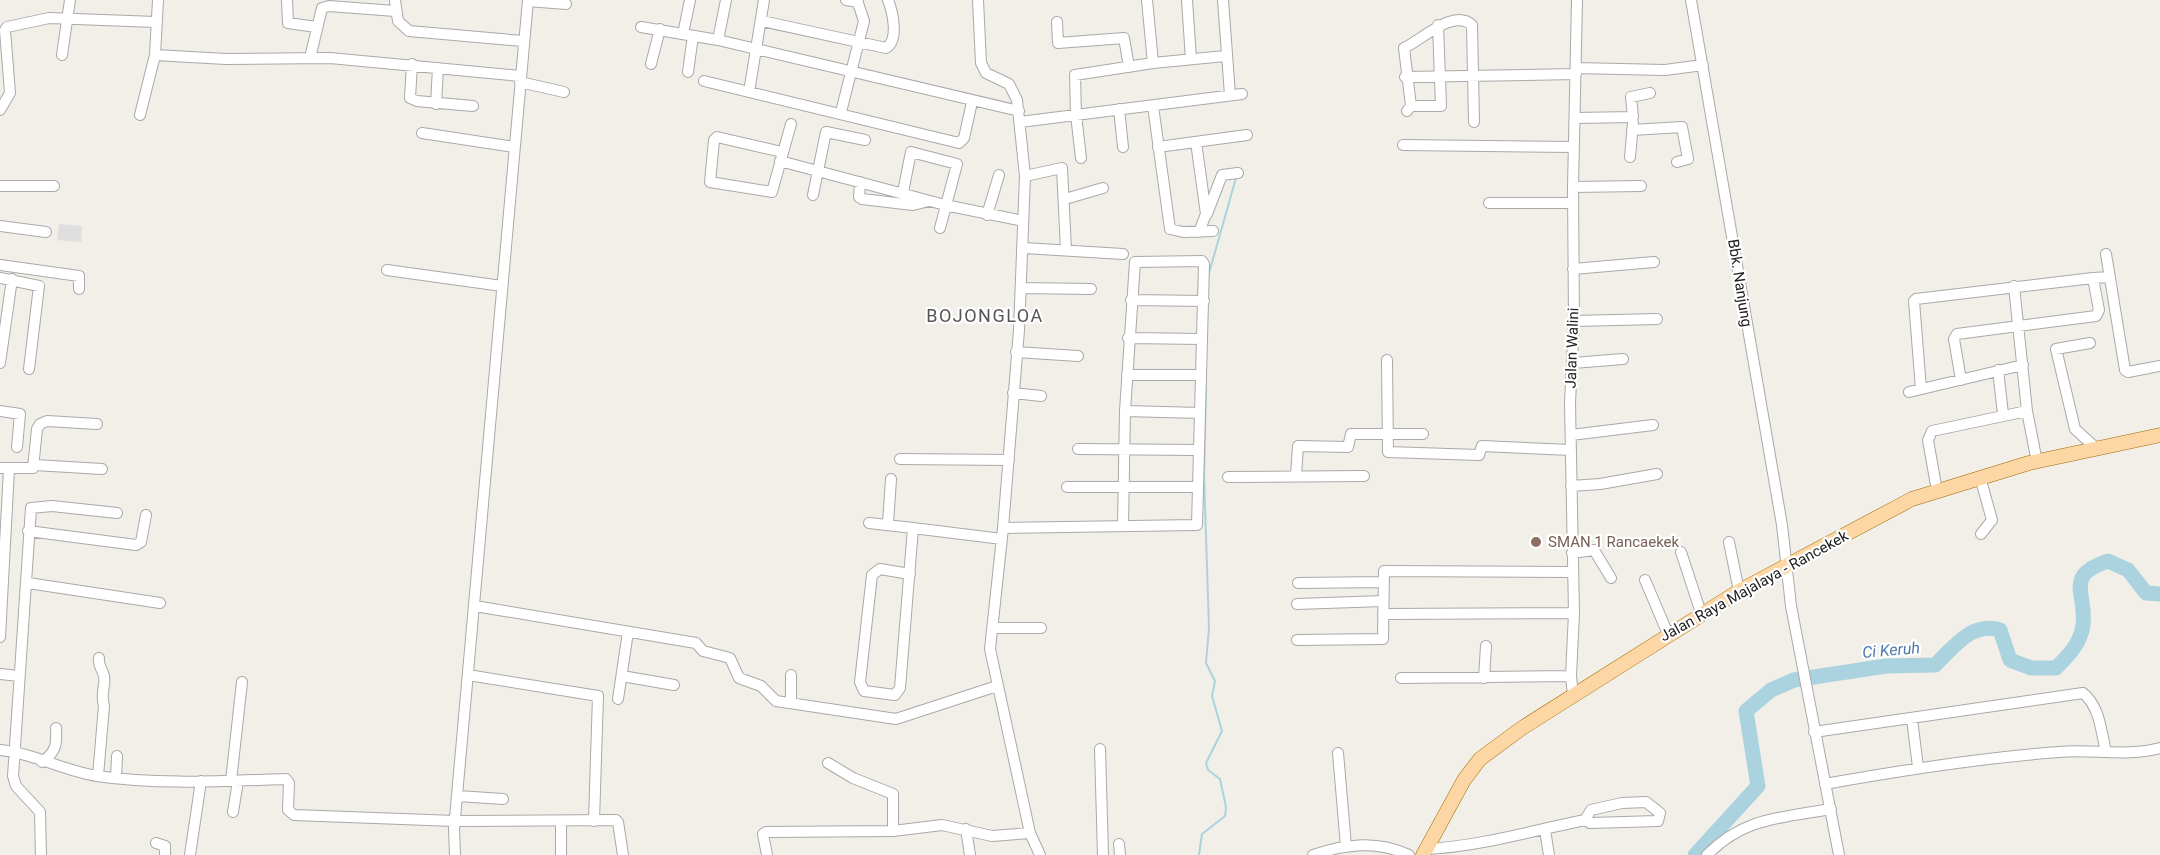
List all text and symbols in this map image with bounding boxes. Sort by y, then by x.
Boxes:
street label: Bbk. Nanjung [1724,238,1756,328]
district label: BOJONGLOA [926,305,1044,326]
street label: Jalan Walini [1562,307,1582,389]
street label: Jalan Raya Majalaya - Rancekek [1657,526,1852,645]
place label: SMAN 1 Rancaekek [1548,533,1680,551]
marker: SMAN 1 Rancaekek [1529,535,1543,549]
water label: Ci Keruh [1861,638,1921,662]

